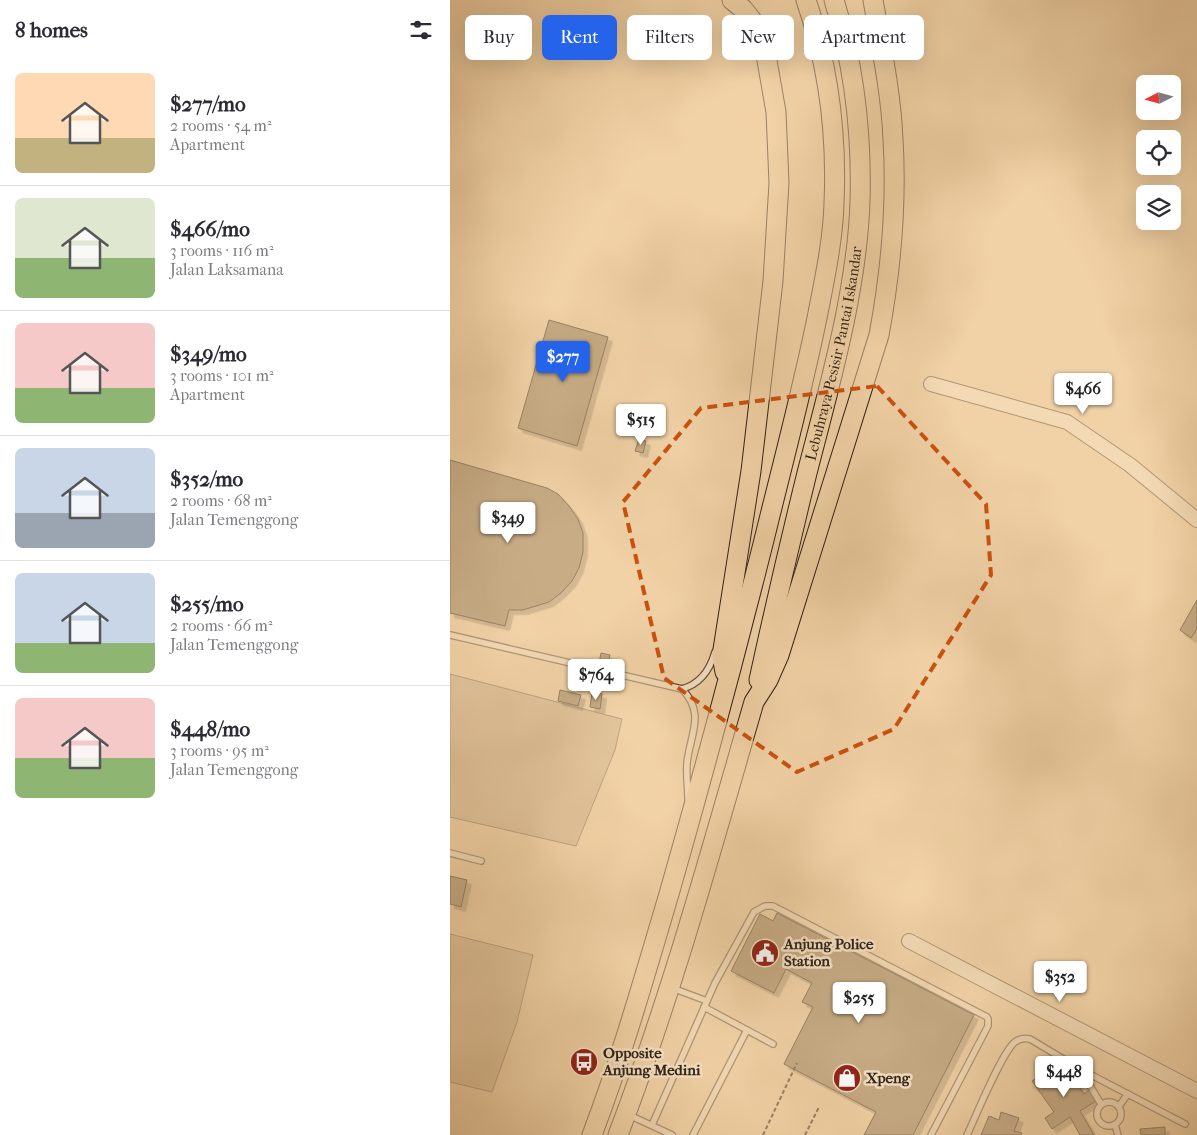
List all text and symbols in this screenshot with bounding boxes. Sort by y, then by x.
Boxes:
chip: Buy [465,15,532,60]
chip: Rent [542,15,617,60]
chip: Filters [627,15,712,60]
chip: New [722,15,794,60]
chip: Apartment [804,15,924,60]
icon: filters [407,16,435,44]
text: 8 homes [15,18,88,42]
north arrow [1136,75,1181,120]
map controls [1136,75,1181,230]
text: $277/mo [170,92,246,116]
icon: home [55,93,115,153]
text: 2 rooms · 54 m² [170,116,271,135]
button: locate [1136,130,1181,175]
text: Apartment [170,135,245,154]
button: layers [1136,185,1181,230]
text: $466/mo [170,217,250,241]
icon: home [55,218,115,278]
text: 3 rooms · 116 m² [170,241,273,260]
street label: Lebuhraya Pesisir Pantai Iskandar [802,245,866,463]
text: Jalan Laksamana [170,260,284,279]
pin: $277 [533,340,593,383]
text: $349/mo [170,342,247,366]
icon: home [55,343,115,403]
text: $277 [547,347,579,366]
text: 3 rooms · 101 m² [170,366,273,385]
pin: $466 [1053,372,1113,415]
text: $466 [1065,379,1101,398]
text: Apartment [170,385,245,404]
pin: $515 [611,404,671,446]
text: $515 [627,410,655,429]
text: $352/mo [170,467,243,491]
icon: home [55,468,115,528]
text: 2 rooms · 68 m² [170,491,272,510]
pin: $349 [478,502,538,544]
text: $349 [491,508,525,527]
text: Jalan Temenggong [170,510,298,529]
text: $255/mo [170,592,244,616]
icon: home [55,593,115,653]
text: 2 rooms · 66 m² [170,616,272,635]
text: Jalan Temenggong [170,635,298,654]
pin: $764 [566,658,626,701]
text: $764 [579,665,613,684]
text: $448/mo [170,717,250,741]
icon: home [55,718,115,778]
text: 3 rooms · 95 m² [170,741,269,760]
text: Jalan Temenggong [170,760,298,779]
place label: Anjung Police Station [783,935,874,970]
public building icon: Anjung Police Station [750,938,780,968]
pin: $352 [1030,960,1090,1003]
text: $352 [1045,967,1075,986]
pin: $255 [829,982,889,1024]
text: $255 [844,988,874,1007]
place label: Opposite Anjung Medini [602,1044,701,1079]
bus stop icon: Opposite Anjung Medini [569,1047,599,1077]
pin: $448 [1034,1056,1094,1098]
text: $448 [1046,1062,1082,1081]
shop icon: Xpeng [832,1063,862,1093]
place label: Xpeng [865,1069,911,1087]

